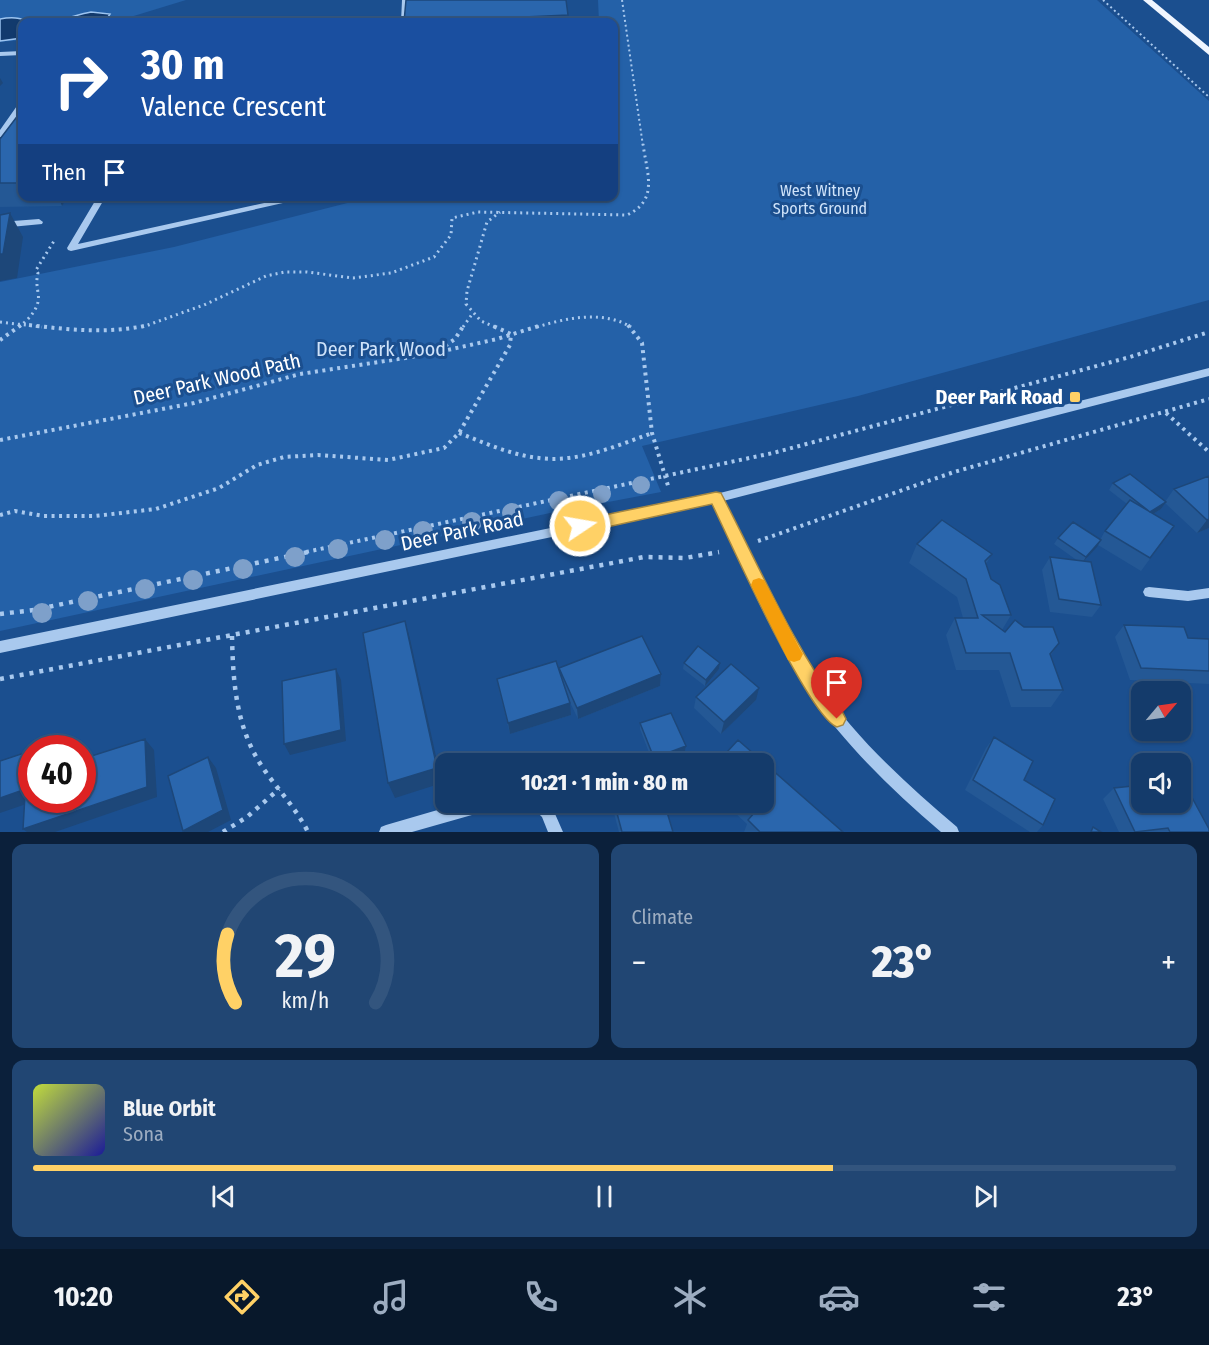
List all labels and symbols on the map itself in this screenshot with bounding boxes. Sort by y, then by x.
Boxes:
park label: West Witney Sports Ground [773,181,867,218]
park label: Deer Park Wood [316,337,446,361]
street label: Deer Park Wood Path [131,348,303,410]
place label: Deer Park Road [936,385,1063,409]
marker: Deer Park Road [1068,390,1082,404]
position arrow [548,494,612,558]
street label: Deer Park Road [398,506,526,556]
pin [811,657,862,719]
north arrow [1131,681,1191,741]
speed limit sign: 40 [18,735,96,813]

